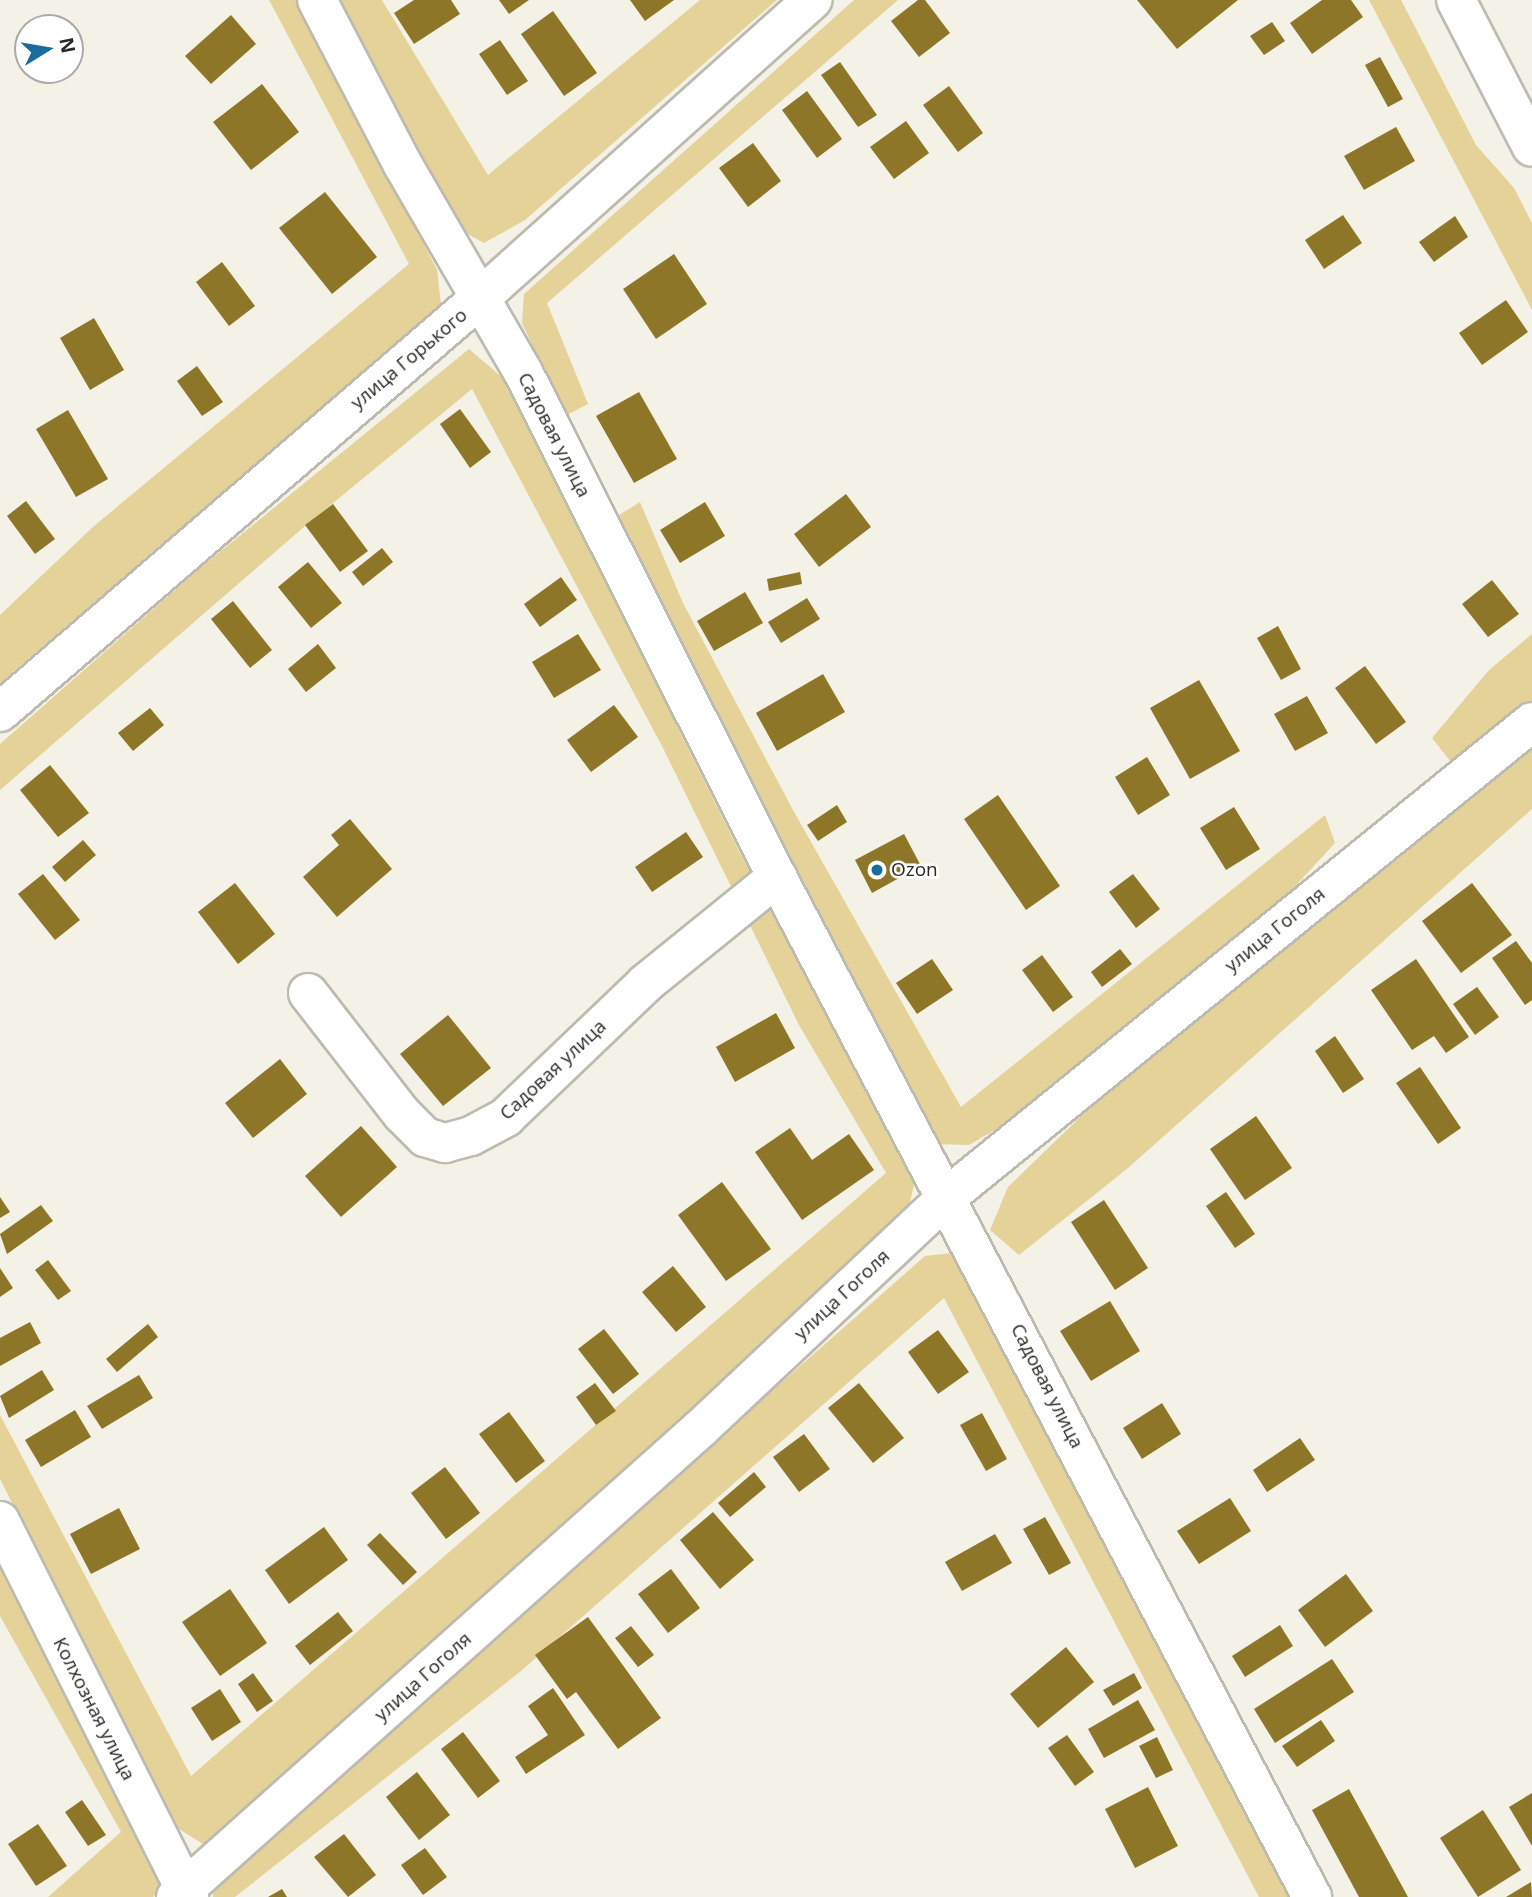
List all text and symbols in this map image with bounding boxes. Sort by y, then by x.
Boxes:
north arrow [14,14,84,84]
text: N [53,35,82,55]
street label: улица Горького [346,304,472,414]
street label: Садовая улица [513,369,595,501]
place label: Ozon [891,859,938,881]
marker: Ozon [869,862,885,878]
street label: улица Гоголя [1220,883,1330,977]
street label: Садовая улица [495,1015,611,1125]
street label: улица Гоголя [790,1245,894,1345]
street label: Садовая улица [1006,1320,1088,1452]
street label: улица Гоголя [370,1628,476,1726]
street label: Колхозная улица [48,1634,140,1784]

